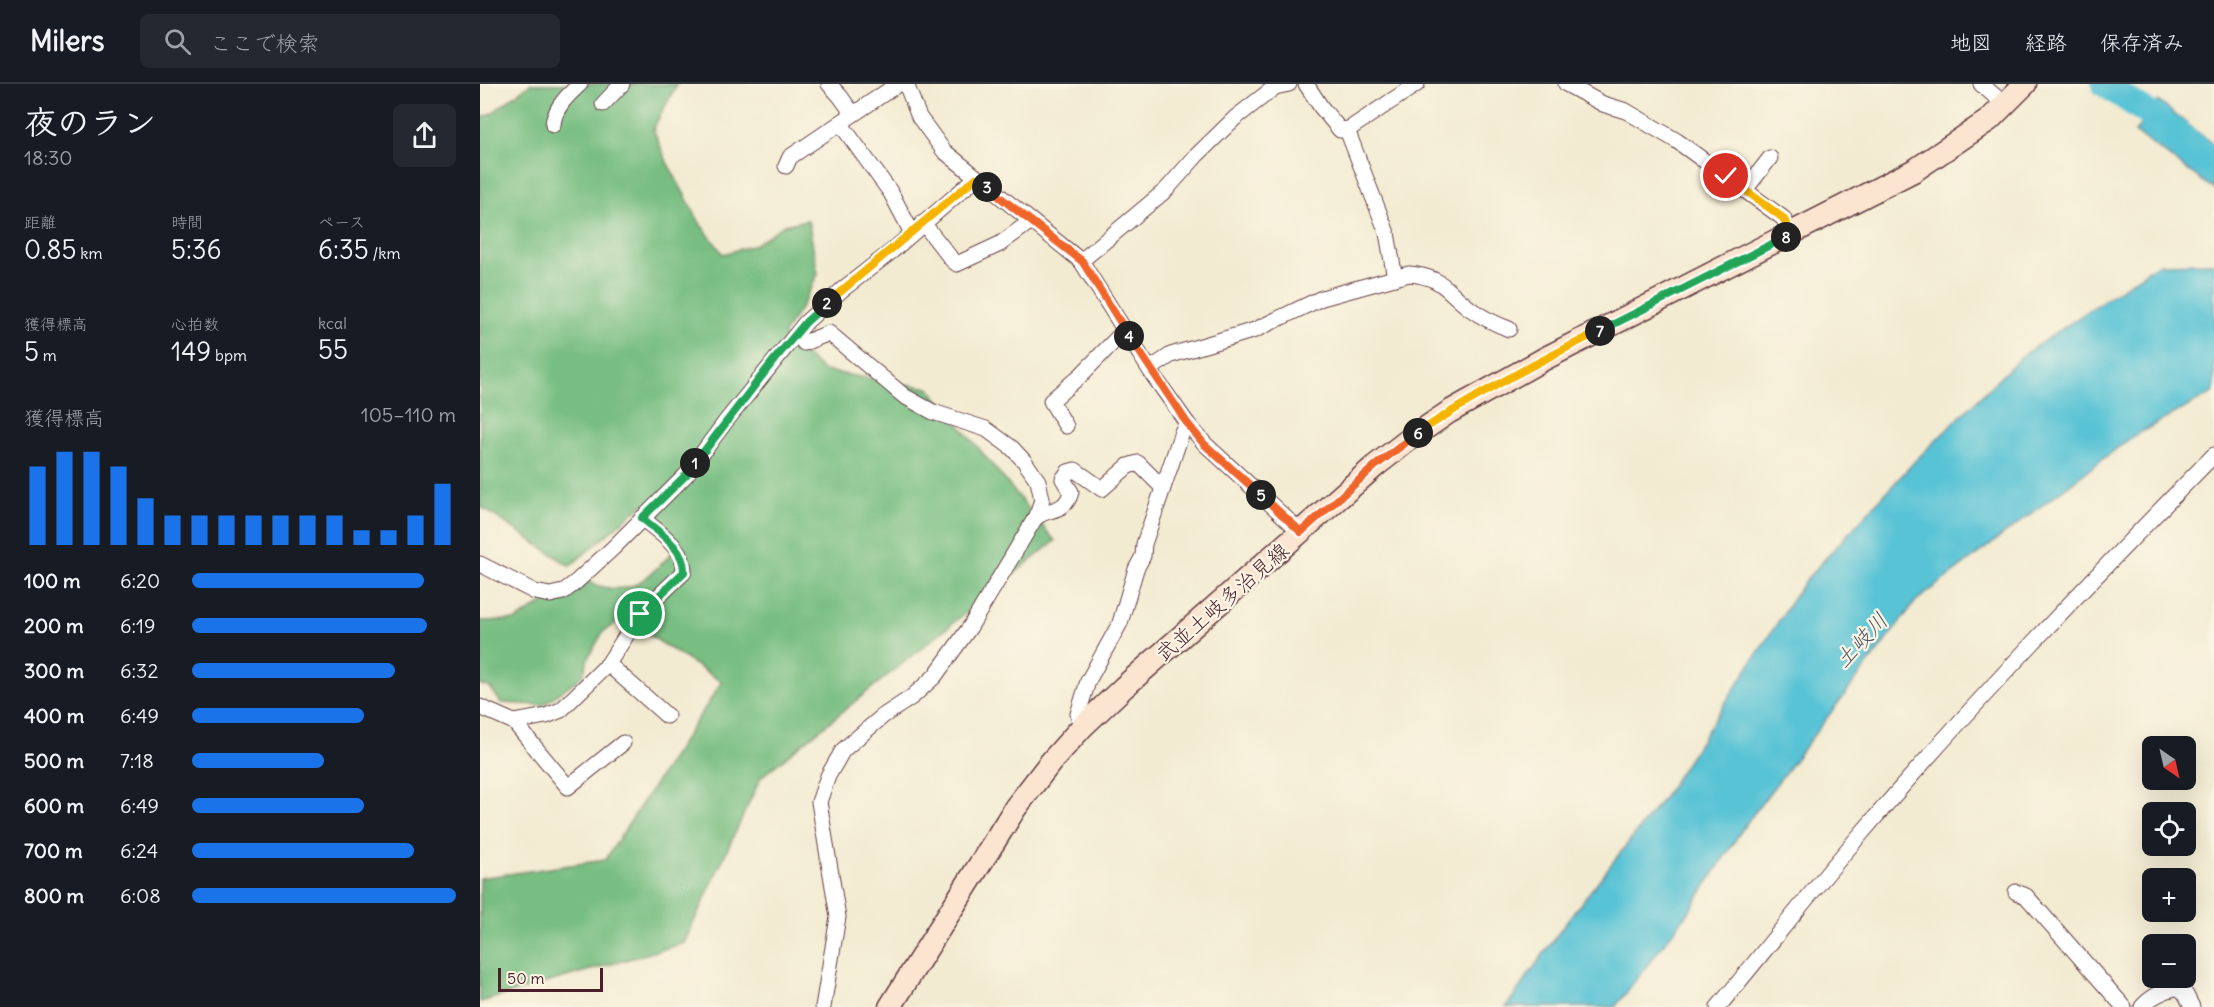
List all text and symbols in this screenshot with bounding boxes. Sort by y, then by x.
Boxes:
search box [140,14,560,68]
text: Milers [30,23,104,59]
icon: search [161,25,194,58]
text: ここで検索 [209,29,319,57]
text: 地図 [1950,29,1992,56]
text: 経路 [2025,29,2067,56]
text: 保存済み [2100,29,2184,56]
text: 夜のラン [24,101,156,143]
button: share [393,104,456,167]
text: 18:30 [24,145,73,170]
pin [1700,150,1751,201]
icon: check [1709,159,1742,192]
pin: 3 [972,172,1002,202]
text: 3 [982,177,992,197]
text: 距離 [24,212,56,232]
text: 時間 [171,212,203,232]
text: ペース [318,212,365,232]
pin: 8 [1771,222,1801,252]
text: 8 [1781,227,1791,247]
text: 0.85 [24,233,76,266]
text: 5:36 [171,233,222,266]
text: 6:35 [318,233,369,266]
text: km [76,243,102,263]
text: /km [369,243,400,263]
pin: 2 [812,288,842,318]
text: 2 [823,293,831,313]
text: kcal [318,313,347,333]
text: 獲得標高 [24,314,88,334]
text: 心拍数 [171,314,219,334]
pin: 7 [1585,316,1615,346]
pin: 4 [1114,321,1144,351]
text: 7 [1596,321,1604,341]
text: 4 [1124,326,1134,346]
text: 55 [318,333,348,366]
text: 5 [24,335,39,368]
text: 149 [171,335,211,368]
text: m [39,345,57,365]
text: bpm [211,345,247,365]
text: 105–110 m [361,402,456,427]
text: 獲得標高 [24,405,104,430]
pin: 6 [1403,418,1433,448]
text: 6 [1413,423,1423,443]
pin: 1 [680,448,710,478]
text: 1 [692,453,698,473]
pin: 5 [1246,480,1276,510]
text: 5 [1256,485,1266,505]
street label: 武並土岐多治見線 [1150,537,1294,667]
text: 100 m [24,568,81,593]
text: 6:20 [120,568,160,593]
pin [614,588,665,639]
icon: arrive [623,597,656,630]
water label: 土岐川 [1828,606,1894,674]
text: 200 m [24,613,84,638]
text: 6:19 [120,613,156,638]
text: 300 m [24,658,84,683]
text: 6:32 [120,658,158,683]
text: 400 m [24,703,84,728]
text: 6:49 [120,703,159,728]
north arrow [2142,736,2196,790]
map controls [2142,736,2196,988]
text: 500 m [24,748,84,773]
text: 7:18 [120,748,154,773]
text: 600 m [24,793,84,818]
text: 6:49 [120,793,159,818]
button: locate [2142,802,2196,856]
text: 700 m [24,838,82,863]
text: 6:24 [120,838,158,863]
button: + [2142,868,2196,922]
text: 800 m [24,883,84,908]
text: 6:08 [120,883,161,908]
button: − [2142,934,2196,988]
scale bar [498,965,603,992]
text: 50 m [507,968,545,988]

